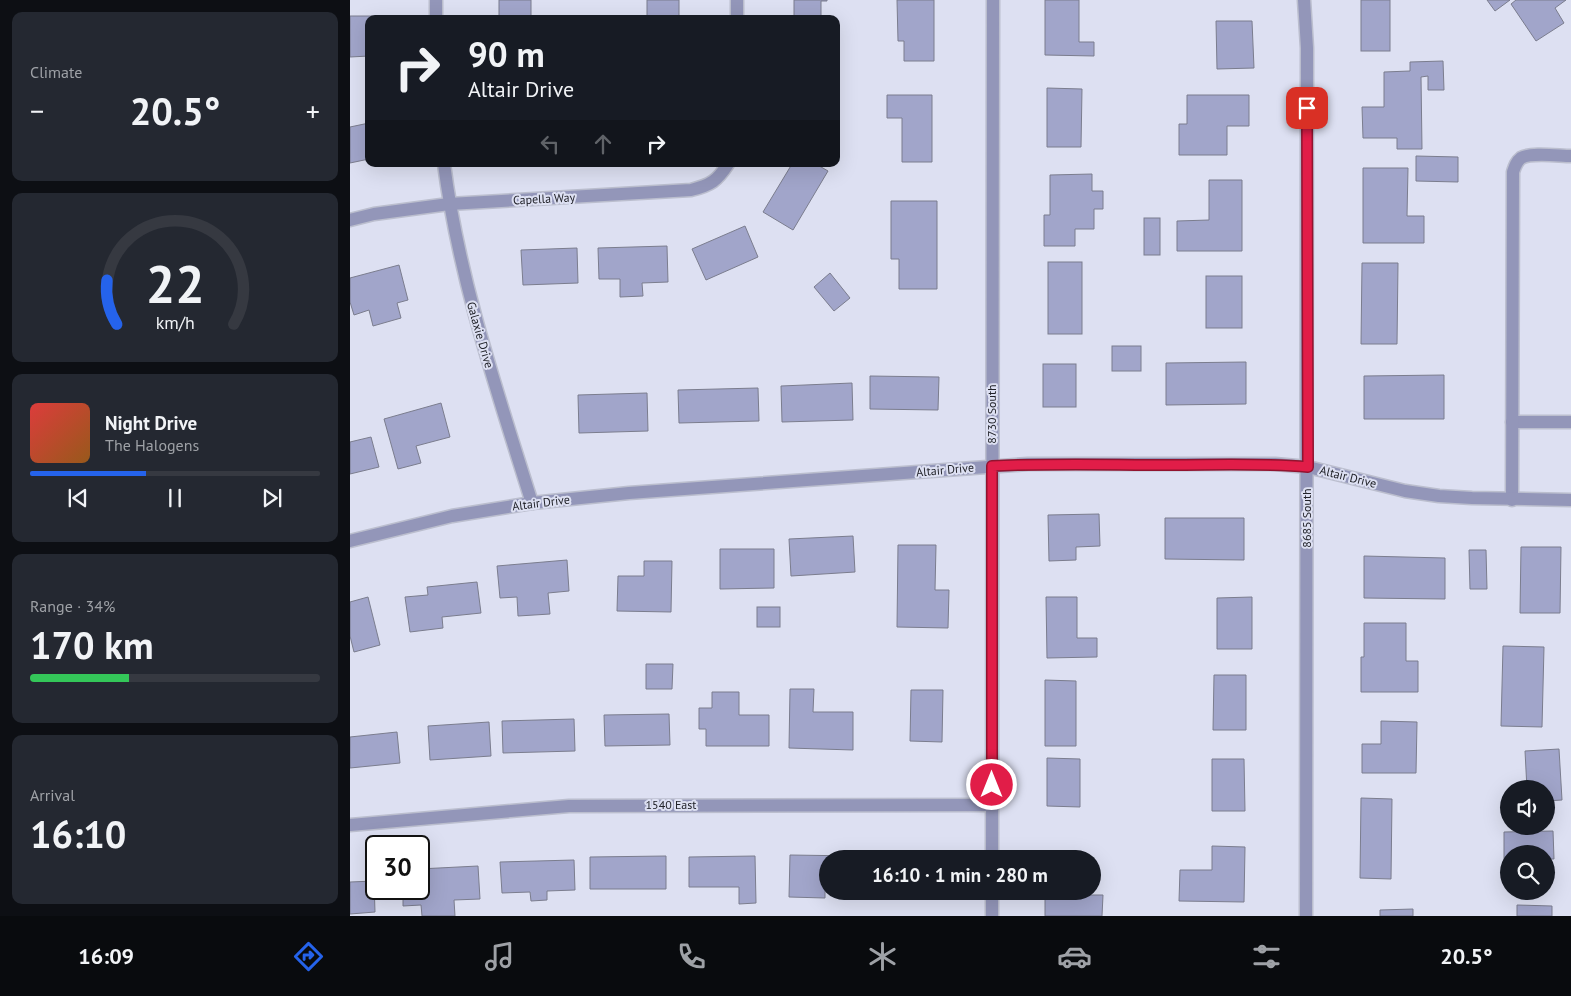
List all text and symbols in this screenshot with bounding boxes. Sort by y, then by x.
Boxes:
text: 90 m [468,31,545,77]
icon: right [385,35,450,100]
text: Climate [30,62,82,82]
text: Altair Drive [468,75,574,103]
text: 20.5° [130,86,220,135]
pin [1286,87,1328,129]
text: − [30,92,44,129]
text: + [306,92,320,129]
icon: arrive [1293,94,1321,122]
icon: left [536,130,564,158]
icon: ahead [589,130,617,158]
icon: right [642,130,670,158]
street label: Capella Way [513,189,576,208]
text: 22 [146,250,204,317]
street label: Galaxie Drive [464,300,497,370]
text: km/h [155,311,195,334]
street label: 8730 South [984,384,999,444]
text: Night Drive [105,411,197,435]
text: The Halogens [105,435,199,455]
street label: Altair Drive [915,460,974,479]
street label: Altair Drive [1318,462,1378,491]
icon: previous [64,484,92,512]
icon: pause [161,484,189,512]
icon: next [258,484,286,512]
street label: 8685 South [1299,488,1314,548]
street label: Altair Drive [511,492,571,513]
text: Range · 34% [30,596,115,616]
text: 170 km [30,620,154,669]
position arrow [965,758,1017,810]
map controls [1500,780,1555,900]
button: sound [1500,780,1555,835]
text: Arrival [30,785,75,805]
street label: 1540 East [646,797,696,812]
text: 16:10 [30,809,126,858]
speed limit sign: 30 [365,835,430,900]
button: search [1500,845,1555,900]
text: 16:10 · 1 min · 280 m [872,863,1048,887]
icon: directions [291,939,326,974]
icon: music [482,939,517,974]
icon: phone [674,939,709,974]
icon: climate [865,939,900,974]
icon: car [1057,939,1092,974]
icon: filters [1249,939,1284,974]
text: 16:09 [78,942,134,970]
text: 20.5° [1440,942,1493,970]

